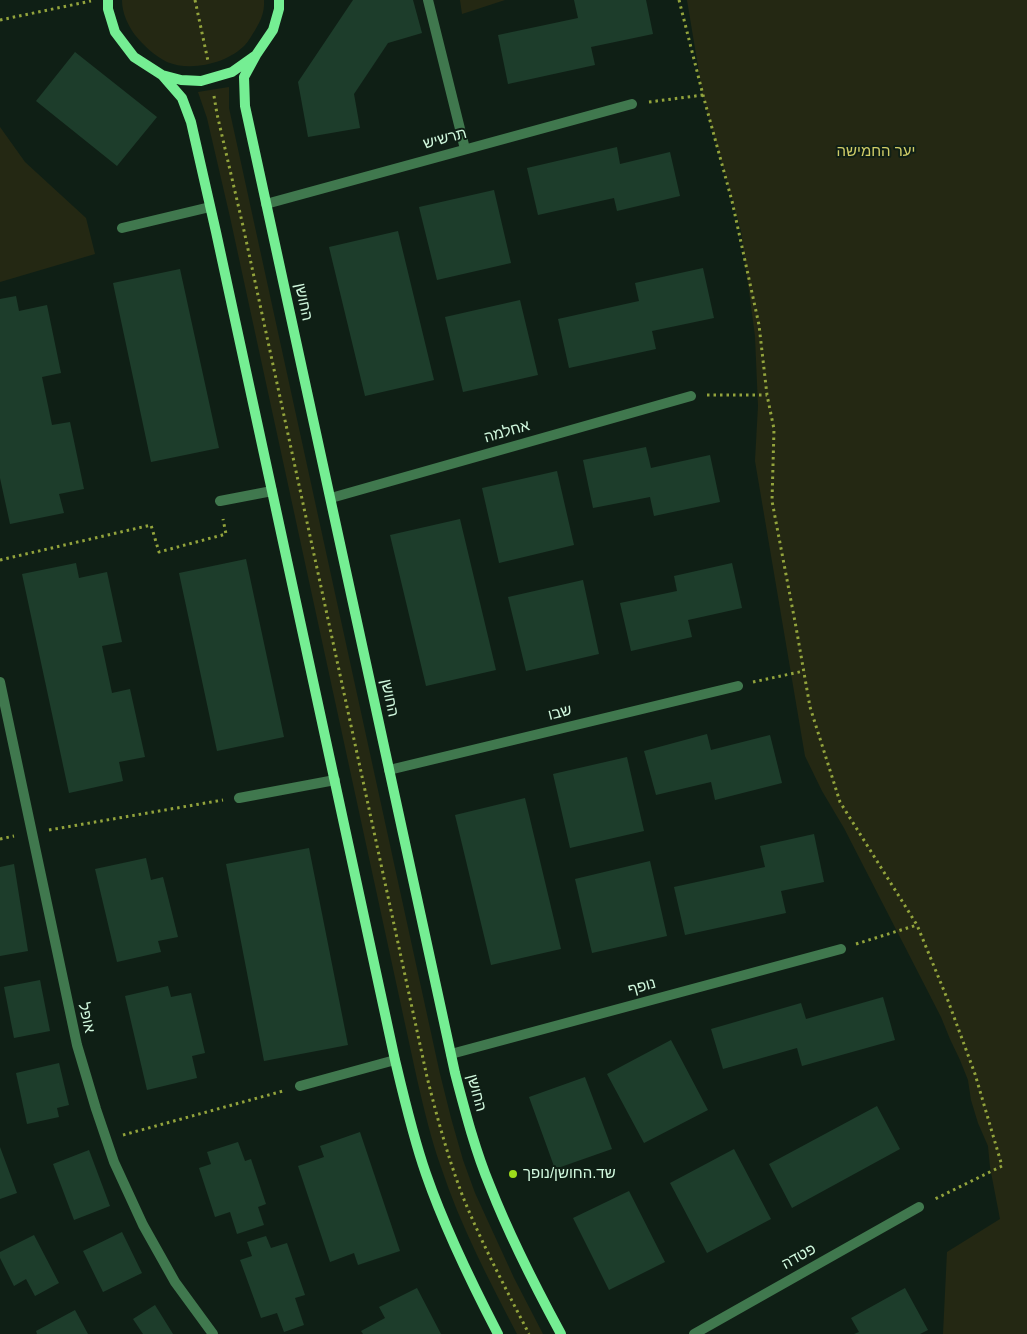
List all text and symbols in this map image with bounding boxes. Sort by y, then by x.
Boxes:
street label: תרשיש [421,125,469,153]
park label: יער החמישה [837,143,915,161]
street label: החושן [290,281,316,323]
street label: אחלמה [482,417,532,447]
street label: החושן [376,677,402,719]
street label: שבו [546,701,574,725]
street label: נופף [626,975,658,999]
street label: אופל [74,1001,98,1035]
street label: החושן [462,1072,490,1114]
place label: שד.החושן/נופך [523,1165,616,1183]
marker: שד.החושן/נופך [507,1168,519,1180]
street label: פטדה [779,1240,819,1274]

